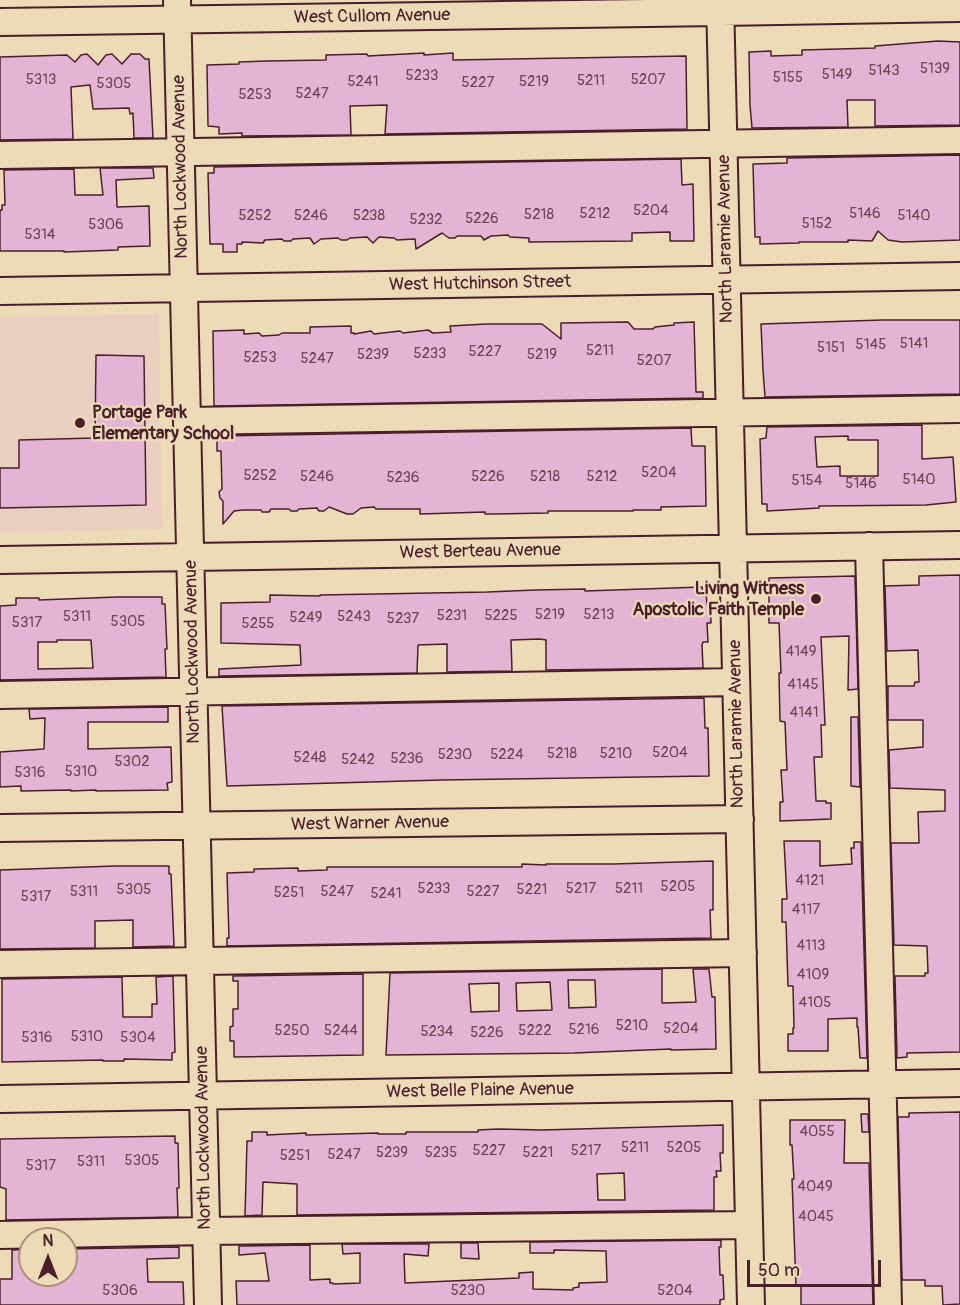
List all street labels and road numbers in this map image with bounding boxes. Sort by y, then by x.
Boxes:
street label: West Cullom Avenue [294,5,450,29]
street label: North Lockwood Avenue [169,75,193,259]
street label: North Laramie Avenue [714,155,738,323]
street label: West Hutchinson Street [389,272,571,296]
street label: West Berteau Avenue [399,540,561,564]
street label: North Lockwood Avenue [181,560,205,744]
street label: North Laramie Avenue [725,640,749,808]
street label: West Warner Avenue [291,812,449,836]
street label: North Lockwood Avenue [192,1046,216,1230]
street label: West Belle Plaine Avenue [386,1079,574,1103]

